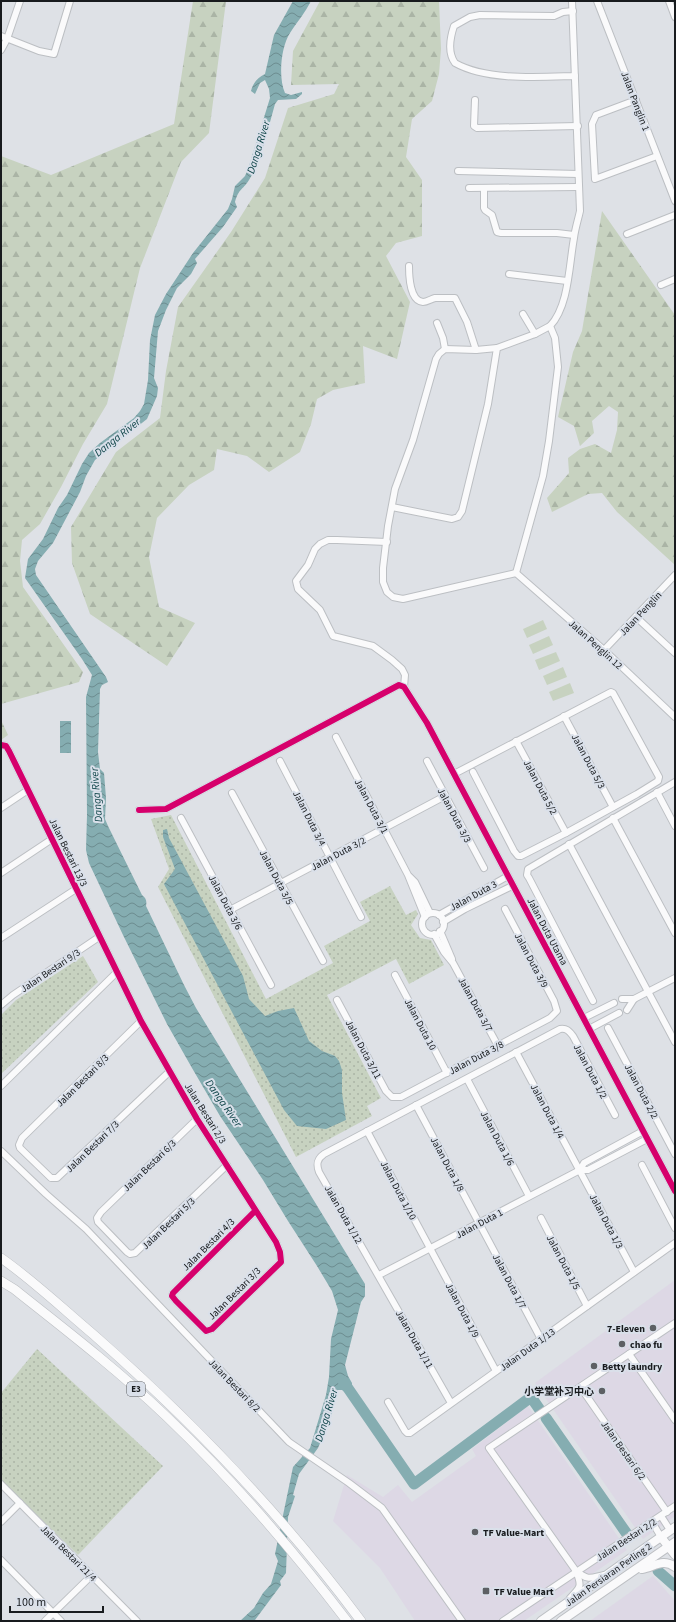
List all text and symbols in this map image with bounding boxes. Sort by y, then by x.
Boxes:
street label: Jalan Panglin 1 [617,69,653,133]
water label: Danga River [243,118,274,176]
water label: Danga River [91,414,144,460]
street label: Jalan Penglin [616,588,665,639]
street label: Jalan Penglin 12 [565,617,625,673]
street label: Jalan Duta 5/3 [568,732,608,791]
street label: Jalan Duta 5/2 [520,758,560,817]
water label: Danga River [87,766,106,823]
street label: Jalan Duta 3/1 [351,777,391,836]
street label: Jalan Duta 3/3 [434,786,474,845]
street label: Jalan Duta 3/4 [289,788,329,848]
street label: Jalan Bestari 13/3 [46,816,91,889]
street label: Jalan Duta 3/2 [309,834,368,874]
street label: Jalan Duta 3/5 [256,848,296,907]
street label: Jalan Duta 3/6 [205,873,245,932]
street label: Jalan Duta 3 [447,877,499,915]
street label: Jalan Duta Utama [523,895,571,968]
street label: Jalan Duta 3/9 [511,931,551,990]
street label: Jalan Bestari 9/3 [18,946,83,996]
street label: Jalan Duta 3/7 [454,975,496,1034]
street label: Jalan Duta 10 [401,996,440,1053]
street label: Jalan Duta 3/11 [342,1017,385,1082]
street label: Jalan Duta 3/8 [447,1038,506,1078]
street label: Jalan Duta 1/2 [570,1042,610,1101]
street label: Jalan Bestari 8/3 [53,1051,112,1110]
street label: Jalan Duta 2/2 [621,1062,661,1121]
water label: Danga River [202,1077,246,1131]
street label: Jalan Bestari 2/3 [181,1080,229,1147]
street label: Jalan Duta 1/4 [527,1082,567,1141]
street label: Jalan Duta 1/6 [477,1109,517,1168]
street label: Jalan Bestari 7/3 [63,1118,122,1176]
street label: Jalan Duta 1/8 [427,1135,467,1194]
street label: Jalan Bestari 6/3 [120,1137,179,1195]
street label: Jalan Duta 1/10 [377,1158,420,1223]
street label: Jalan Duta 1/12 [321,1183,365,1246]
street label: Jalan Duta 1/3 [586,1192,626,1251]
street label: Jalan Bestari 5/3 [139,1195,198,1253]
street label: Jalan Duta 1 [453,1206,506,1242]
street label: Jalan Bestari 4/3 [179,1215,238,1274]
street label: Jalan Duta 1/5 [543,1233,583,1292]
street label: Jalan Duta 1/7 [489,1252,529,1311]
street label: Jalan Bestari 3/3 [205,1264,264,1323]
street label: Jalan Duta 1/9 [442,1281,482,1340]
street label: Jalan Duta 1/11 [392,1308,436,1371]
place label: 7-Eleven [607,1322,645,1336]
marker: 7-Eleven [648,1323,658,1333]
street label: Jalan Duta 1/13 [497,1325,558,1375]
place label: chao fu [630,1338,663,1352]
marker: chao fu [617,1339,627,1349]
street label: Jalan Bestari 8/2 [205,1356,263,1415]
place label: Betty laundry [602,1360,663,1374]
marker: Betty laundry [589,1361,599,1371]
road number: E3 [127,1382,145,1396]
place label: 小学堂补习中心 [524,1385,594,1399]
water label: Danga River [311,1386,342,1444]
marker: 小学堂补习中心 [597,1386,607,1396]
street label: Jalan Bestari 6/2 [598,1418,649,1483]
street label: Jalan Bestari 2/2 [594,1515,659,1565]
street label: Jalan Bestari 21/4 [37,1522,100,1585]
place label: TF Value-Mart [483,1526,544,1540]
marker: TF Value-Mart [470,1527,480,1537]
street label: Jalan Persiaran Perling 2 [563,1540,655,1610]
place label: TF Value Mart [494,1585,554,1599]
marker: TF Value Mart [481,1586,491,1596]
scale bar [10,1588,103,1614]
text: 100 m [16,1594,46,1611]

